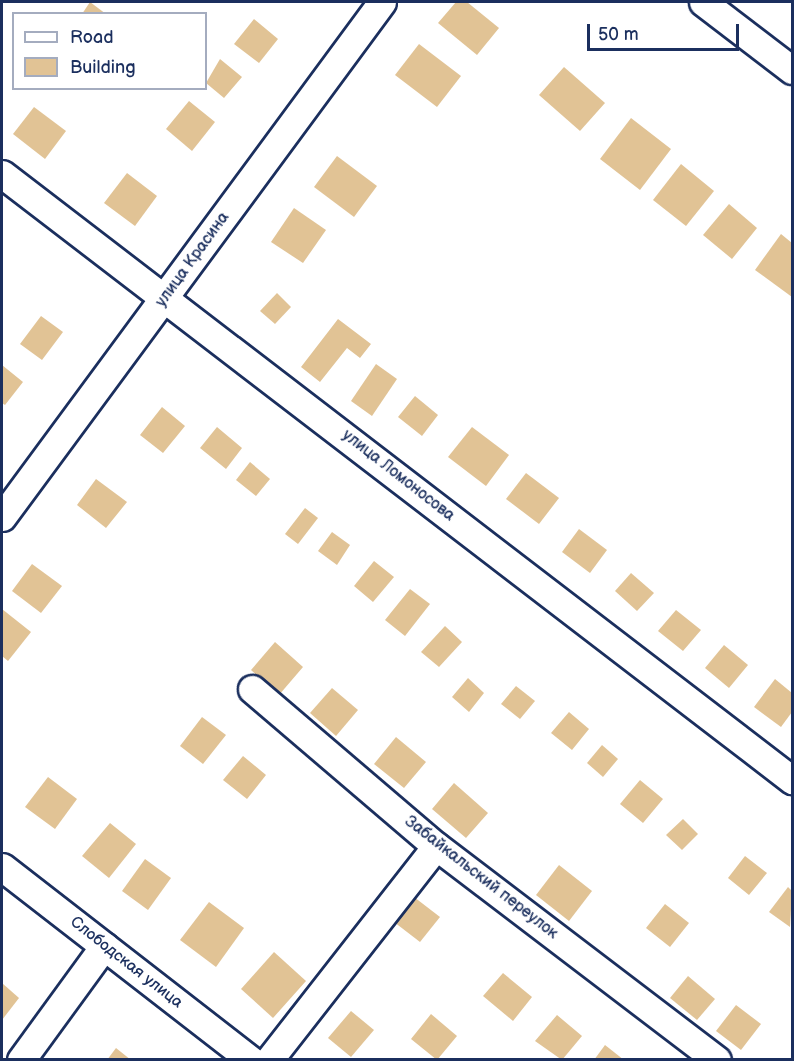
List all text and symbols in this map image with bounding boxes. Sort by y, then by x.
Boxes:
legend [12,12,207,90]
scale bar [590,12,742,50]
text: 50 m [598,24,639,45]
text: Road [70,27,114,48]
text: Building [70,57,136,78]
street label: улица Красина [152,209,234,311]
street label: улица Ломоносова [338,426,458,526]
street label: Забайкальский переулок [401,812,561,944]
street label: Слободская улица [66,913,186,1013]

